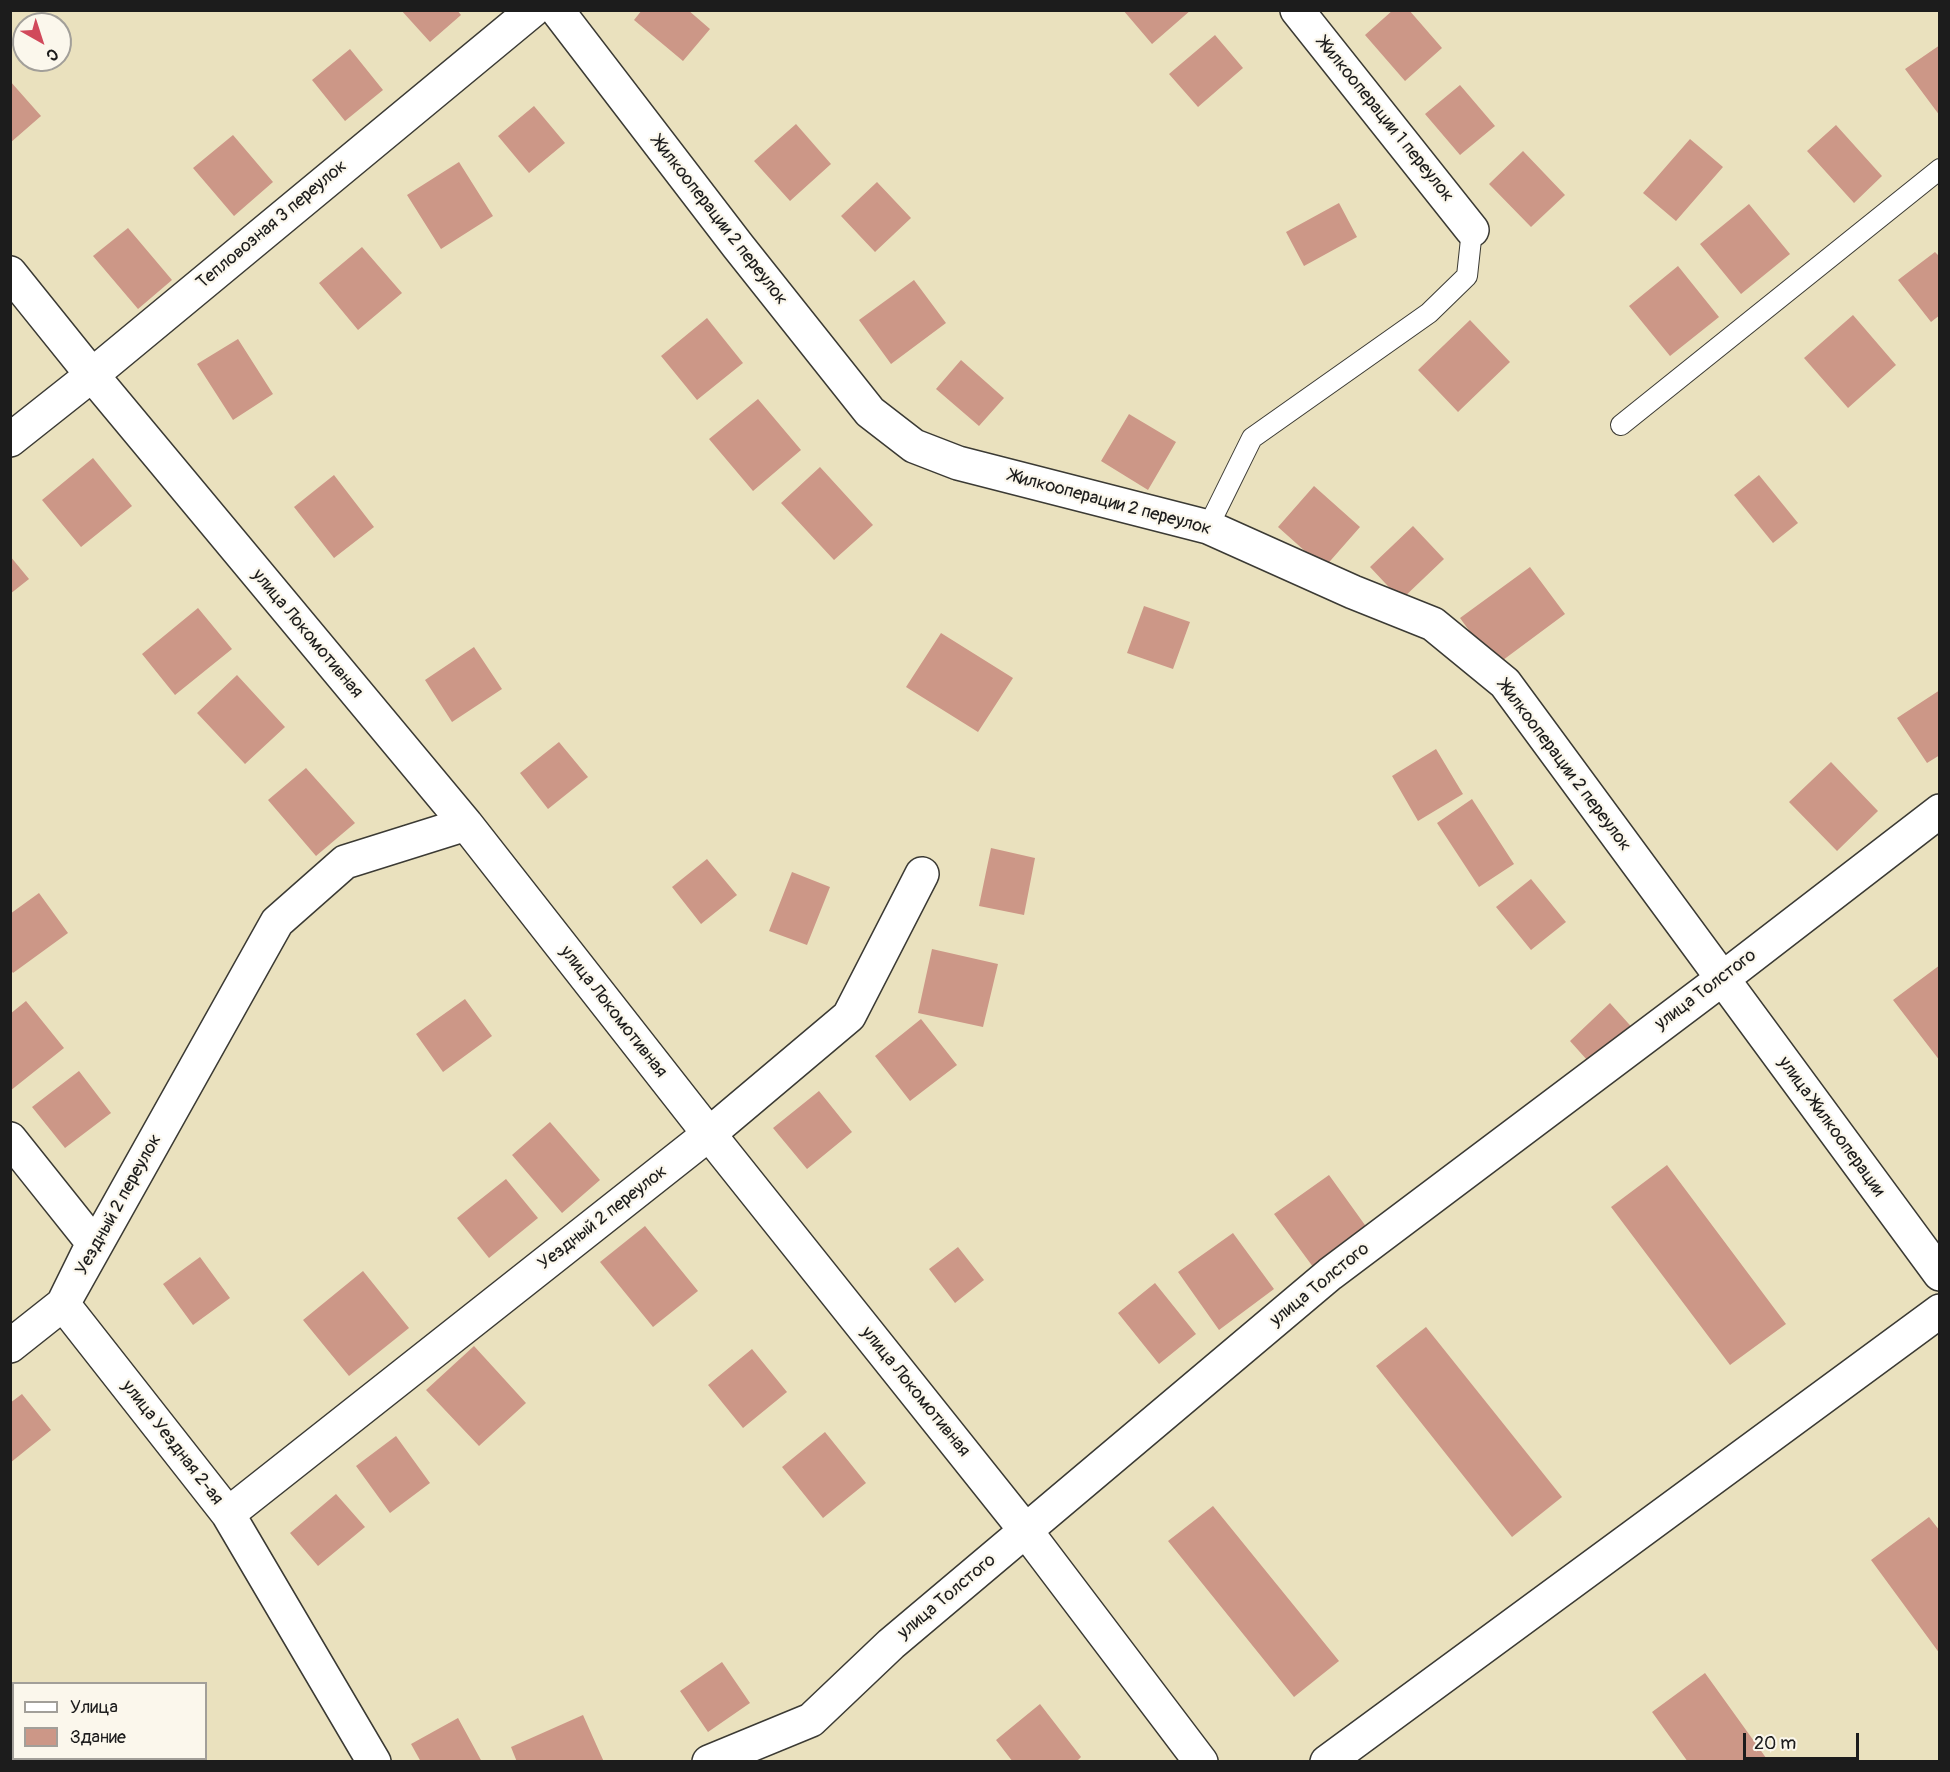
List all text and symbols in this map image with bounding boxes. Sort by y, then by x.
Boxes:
north arrow [12,12,72,72]
street label: Жилкооперации 1 переулок [1312,33,1458,207]
text: С [42,44,62,65]
street label: Жилкооперации 2 переулок [646,132,792,310]
street label: Тепловозная 3 переулок [192,156,352,294]
street label: Жилкооперации 2 переулок [1007,466,1213,540]
street label: улица Локомотивная [247,565,367,703]
street label: Жилкооперации 2 переулок [1493,676,1635,856]
street label: улица Локомотивная [555,942,671,1082]
street label: улица Толстого [1651,945,1761,1035]
street label: улица Жилкооперации [1773,1053,1889,1201]
street label: Уездный 2 переулок [71,1131,167,1279]
street label: Уездный 2 переулок [534,1161,672,1275]
street label: улица Толстого [1266,1238,1374,1332]
street label: улица Локомотивная [856,1322,974,1462]
street label: улица Уездная 2-ая [117,1376,227,1510]
street label: улица Толстого [894,1550,1000,1644]
legend [12,1682,207,1760]
text: Улица [70,1696,118,1719]
scale bar [1746,1721,1862,1759]
text: Здание [70,1726,126,1749]
text: 20 m [1754,1732,1796,1755]

